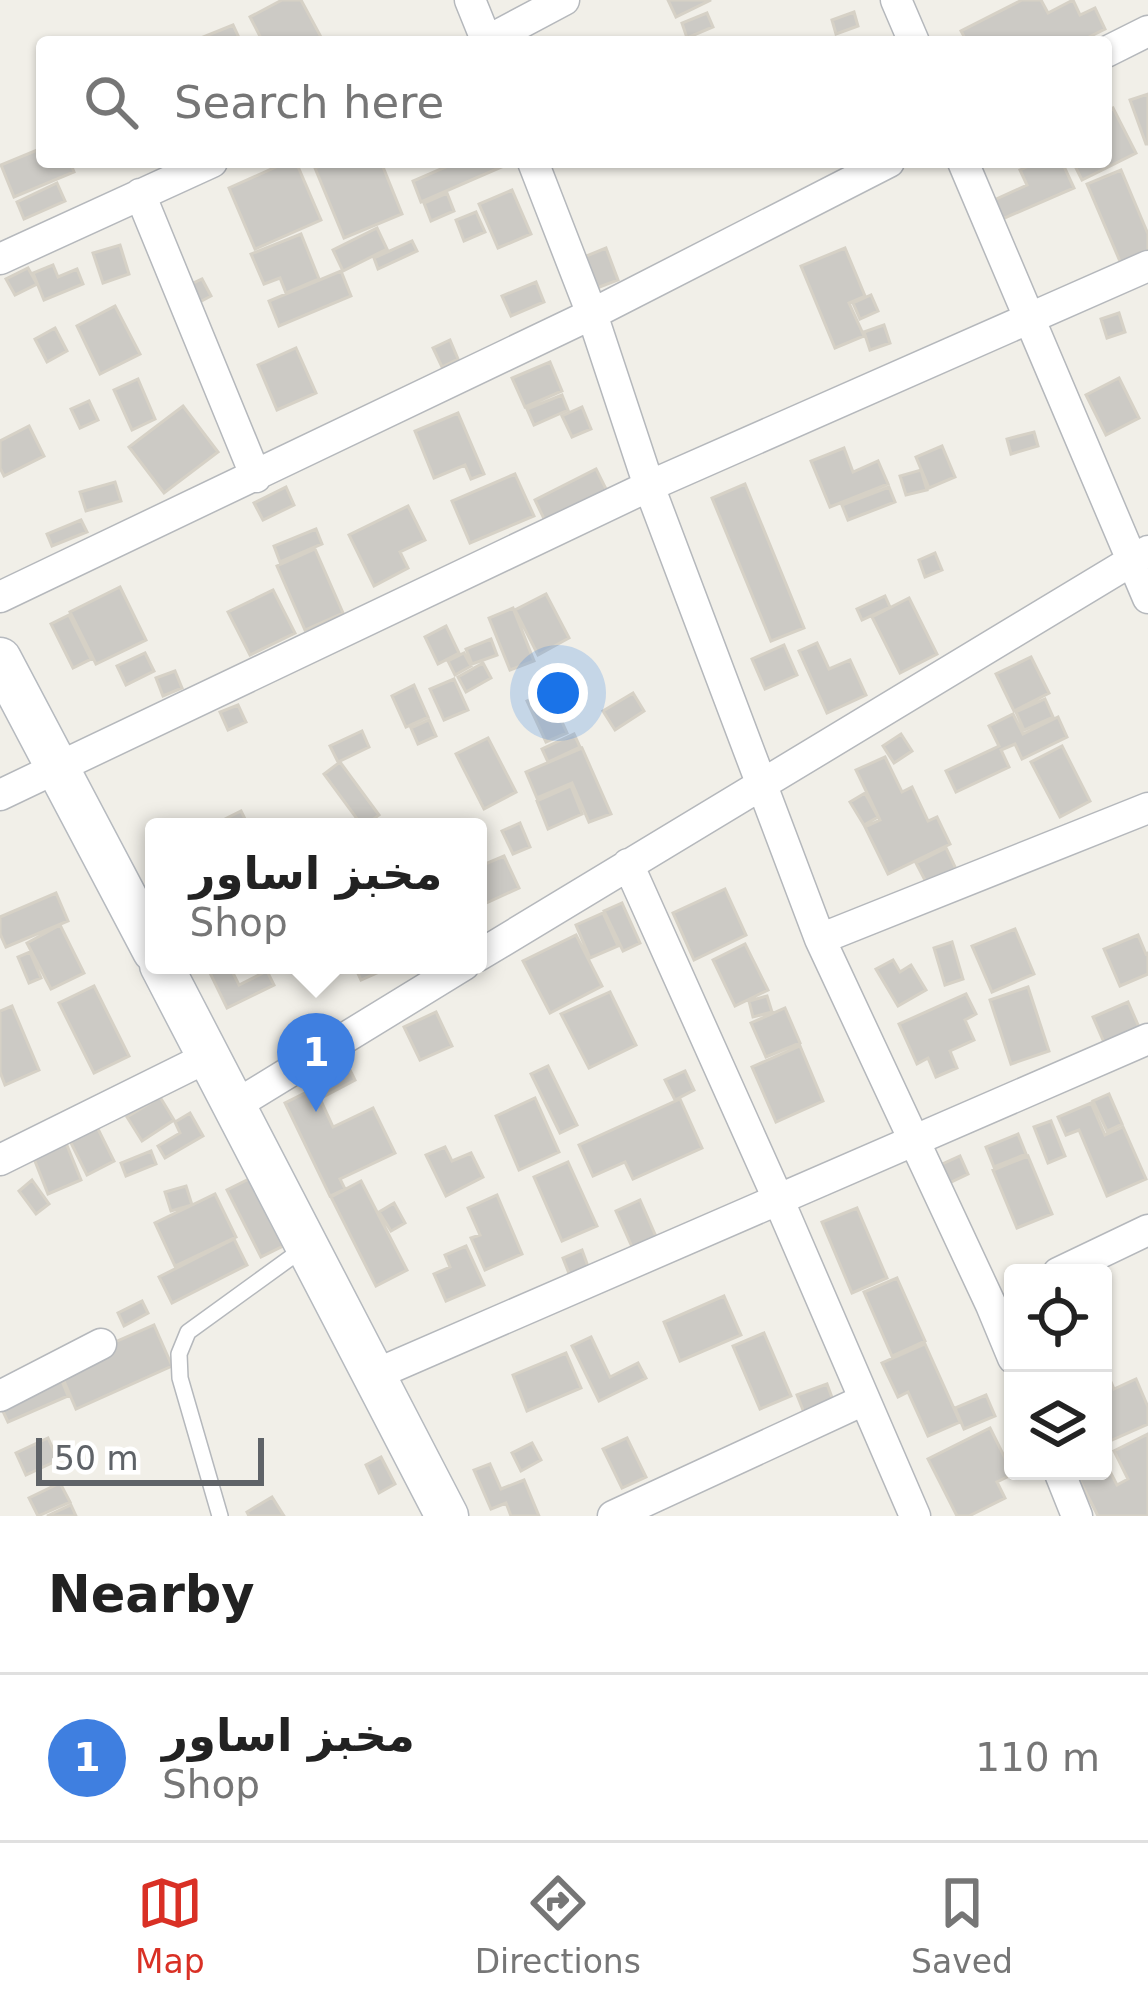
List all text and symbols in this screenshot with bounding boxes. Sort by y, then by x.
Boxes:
search box [36,36,1112,168]
icon: search [78,69,144,135]
text: Search here [174,76,444,129]
your location [528,663,588,723]
popup [145,818,487,974]
text: مخبز اساور [190,847,442,900]
text: Shop [190,900,288,945]
pin: 1 [277,1013,355,1112]
map controls [1004,1264,1112,1480]
button: locate [1004,1264,1112,1372]
button: layers [1004,1372,1112,1480]
scale bar [36,1432,264,1485]
text: 50 m [54,1439,139,1478]
text: Nearby [48,1565,255,1624]
text: مخبز اساور [162,1709,415,1762]
text: 1 [73,1735,101,1780]
text: 110 m [975,1735,1100,1780]
text: Shop [162,1762,260,1807]
tab: Map [135,1870,205,1981]
tab: Directions [475,1870,641,1981]
tab: Saved [911,1870,1013,1981]

